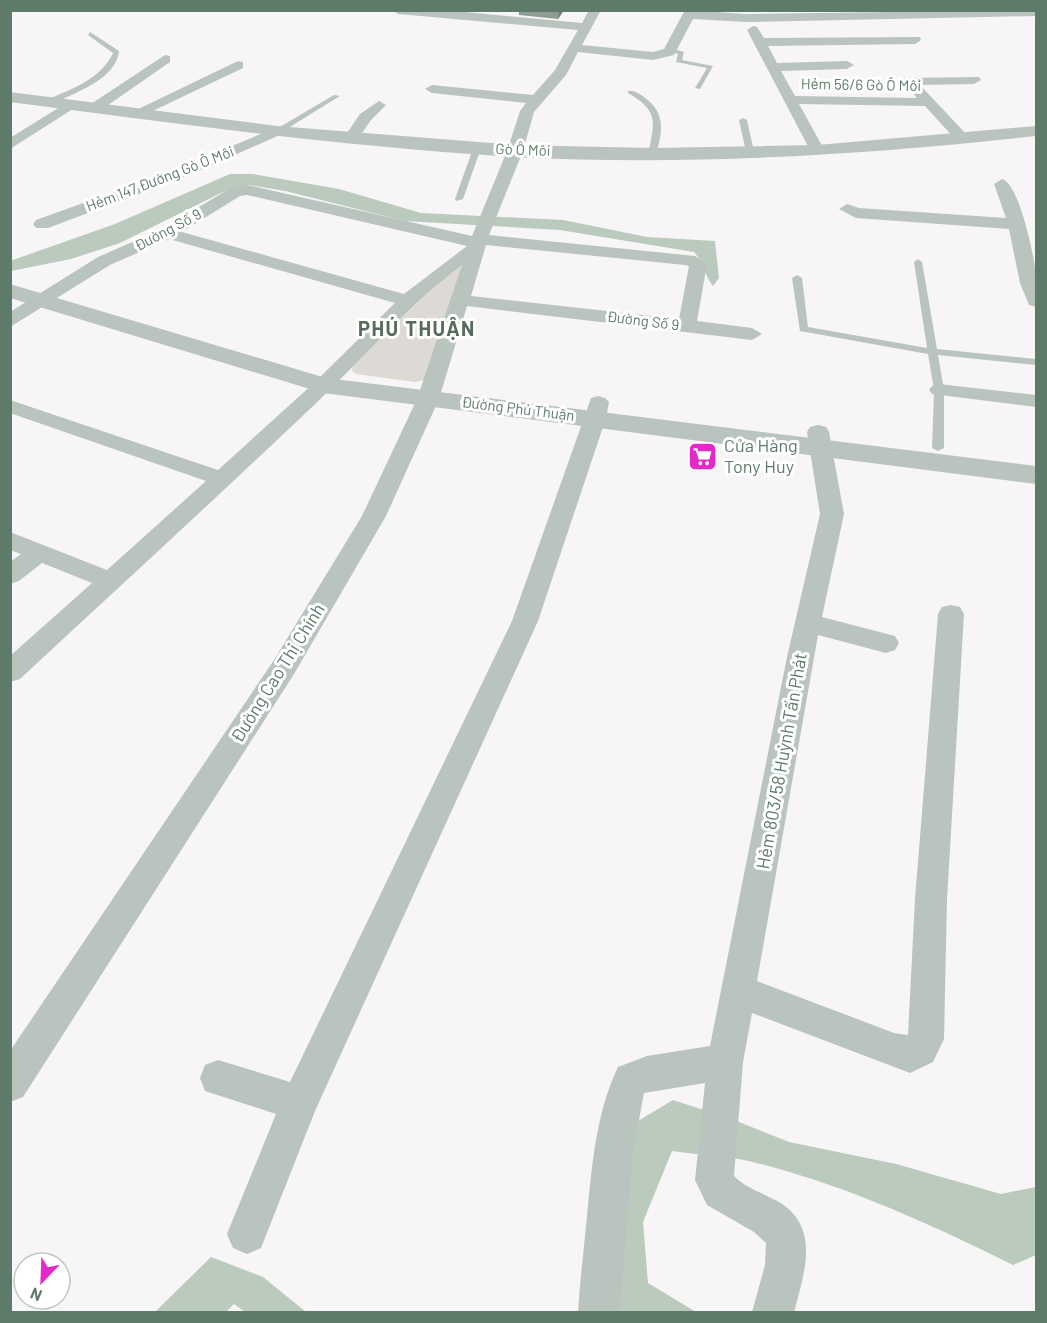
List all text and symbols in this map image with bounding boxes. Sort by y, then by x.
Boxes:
street label: Hẻm 56/6 Gò Ô Môi [801,74,921,94]
street label: Gò Ô Môi [495,139,551,159]
street label: Hẻm 147 Đường Gò Ô Môi [83,142,236,215]
street label: Đường Số 9 [131,204,204,254]
street label: Đường Số 9 [606,307,680,333]
district label: PHÚ THUẬN [358,316,476,340]
street label: Đường Phú Thuận [461,392,576,424]
place label: Cửa Hàng Tony Huy [724,434,798,477]
supermarket icon: Cửa Hàng Tony Huy [687,440,719,472]
street label: Đường Cao Thị Chính [226,599,329,746]
street label: Hẻm 803/58 Huỳnh Tấn Phát [751,651,811,871]
north arrow [12,1251,72,1311]
text: N [27,1284,45,1306]

